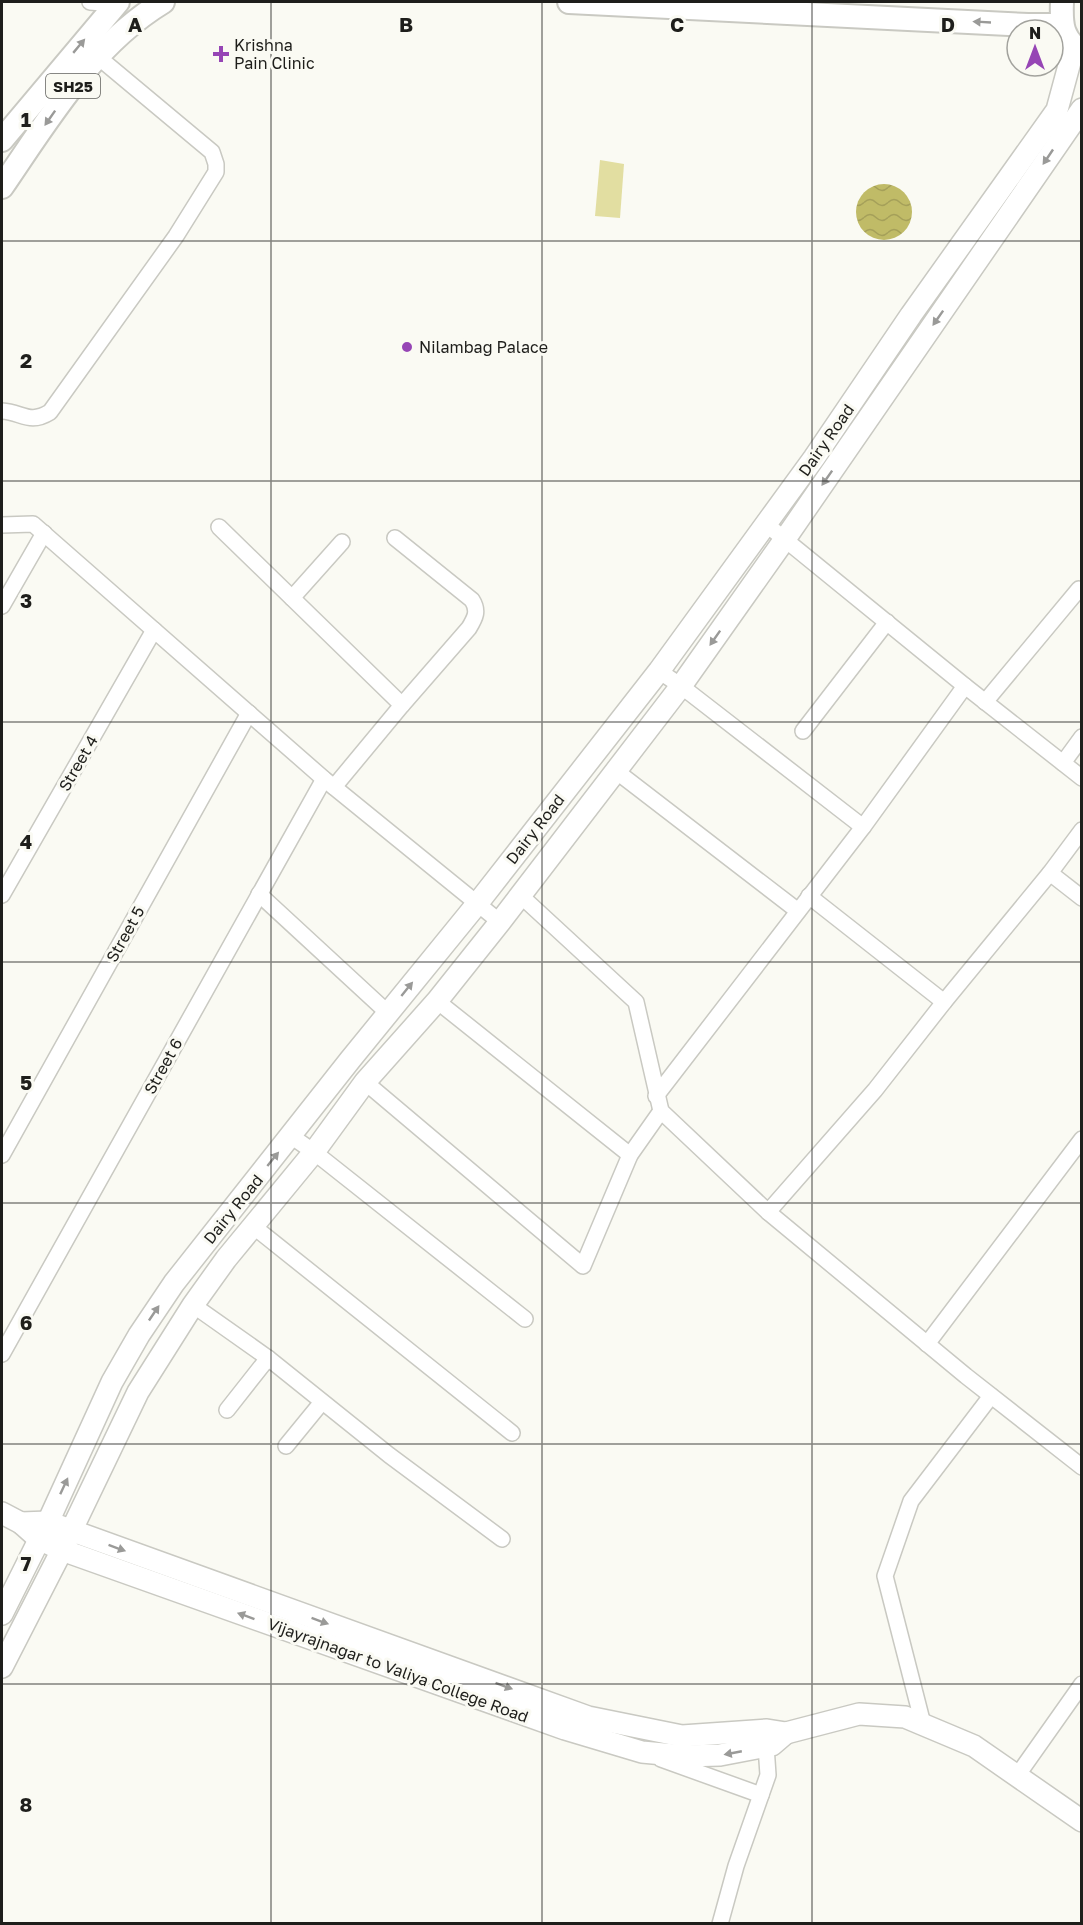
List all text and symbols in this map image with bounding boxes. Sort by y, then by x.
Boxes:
text: A [128,12,142,36]
text: B [399,12,413,36]
text: C [670,12,684,36]
text: D [941,12,955,36]
one-way arrow [972,18,991,27]
north arrow [1005,18,1065,78]
text: N [1029,23,1041,43]
place label: Krishna Pain Clinic [234,35,315,73]
one-way arrow [72,39,85,54]
marker: Krishna Pain Clinic [212,45,230,63]
road number: SH25 [46,74,100,98]
text: 1 [21,107,31,131]
one-way arrow [44,109,56,125]
one-way arrow [1043,149,1054,165]
one-way arrow [932,309,944,325]
place label: Nilambag Palace [419,337,548,357]
marker: Nilambag Palace [400,340,414,354]
text: 2 [20,348,32,372]
street label: Dairy Road [794,400,858,480]
one-way arrow [821,470,833,486]
text: 3 [20,588,32,612]
one-way arrow [709,629,721,645]
street label: Street 4 [54,732,102,794]
street label: Dairy Road [501,790,569,868]
text: 4 [20,829,32,853]
street label: Street 5 [102,903,148,965]
one-way arrow [400,982,413,997]
street label: Street 6 [139,1034,187,1098]
text: 5 [20,1070,32,1094]
one-way arrow [267,1151,280,1167]
street label: Dairy Road [199,1170,267,1248]
one-way arrow [148,1305,159,1321]
text: 6 [20,1310,32,1334]
one-way arrow [60,1477,69,1494]
one-way arrow [108,1543,126,1553]
text: 7 [21,1551,32,1575]
one-way arrow [237,1610,255,1620]
street label: Vijayrajnagar to Valiya College Road [265,1613,531,1727]
one-way arrow [311,1616,329,1626]
one-way arrow [495,1682,513,1692]
one-way arrow [723,1749,742,1758]
text: 8 [20,1792,32,1816]

